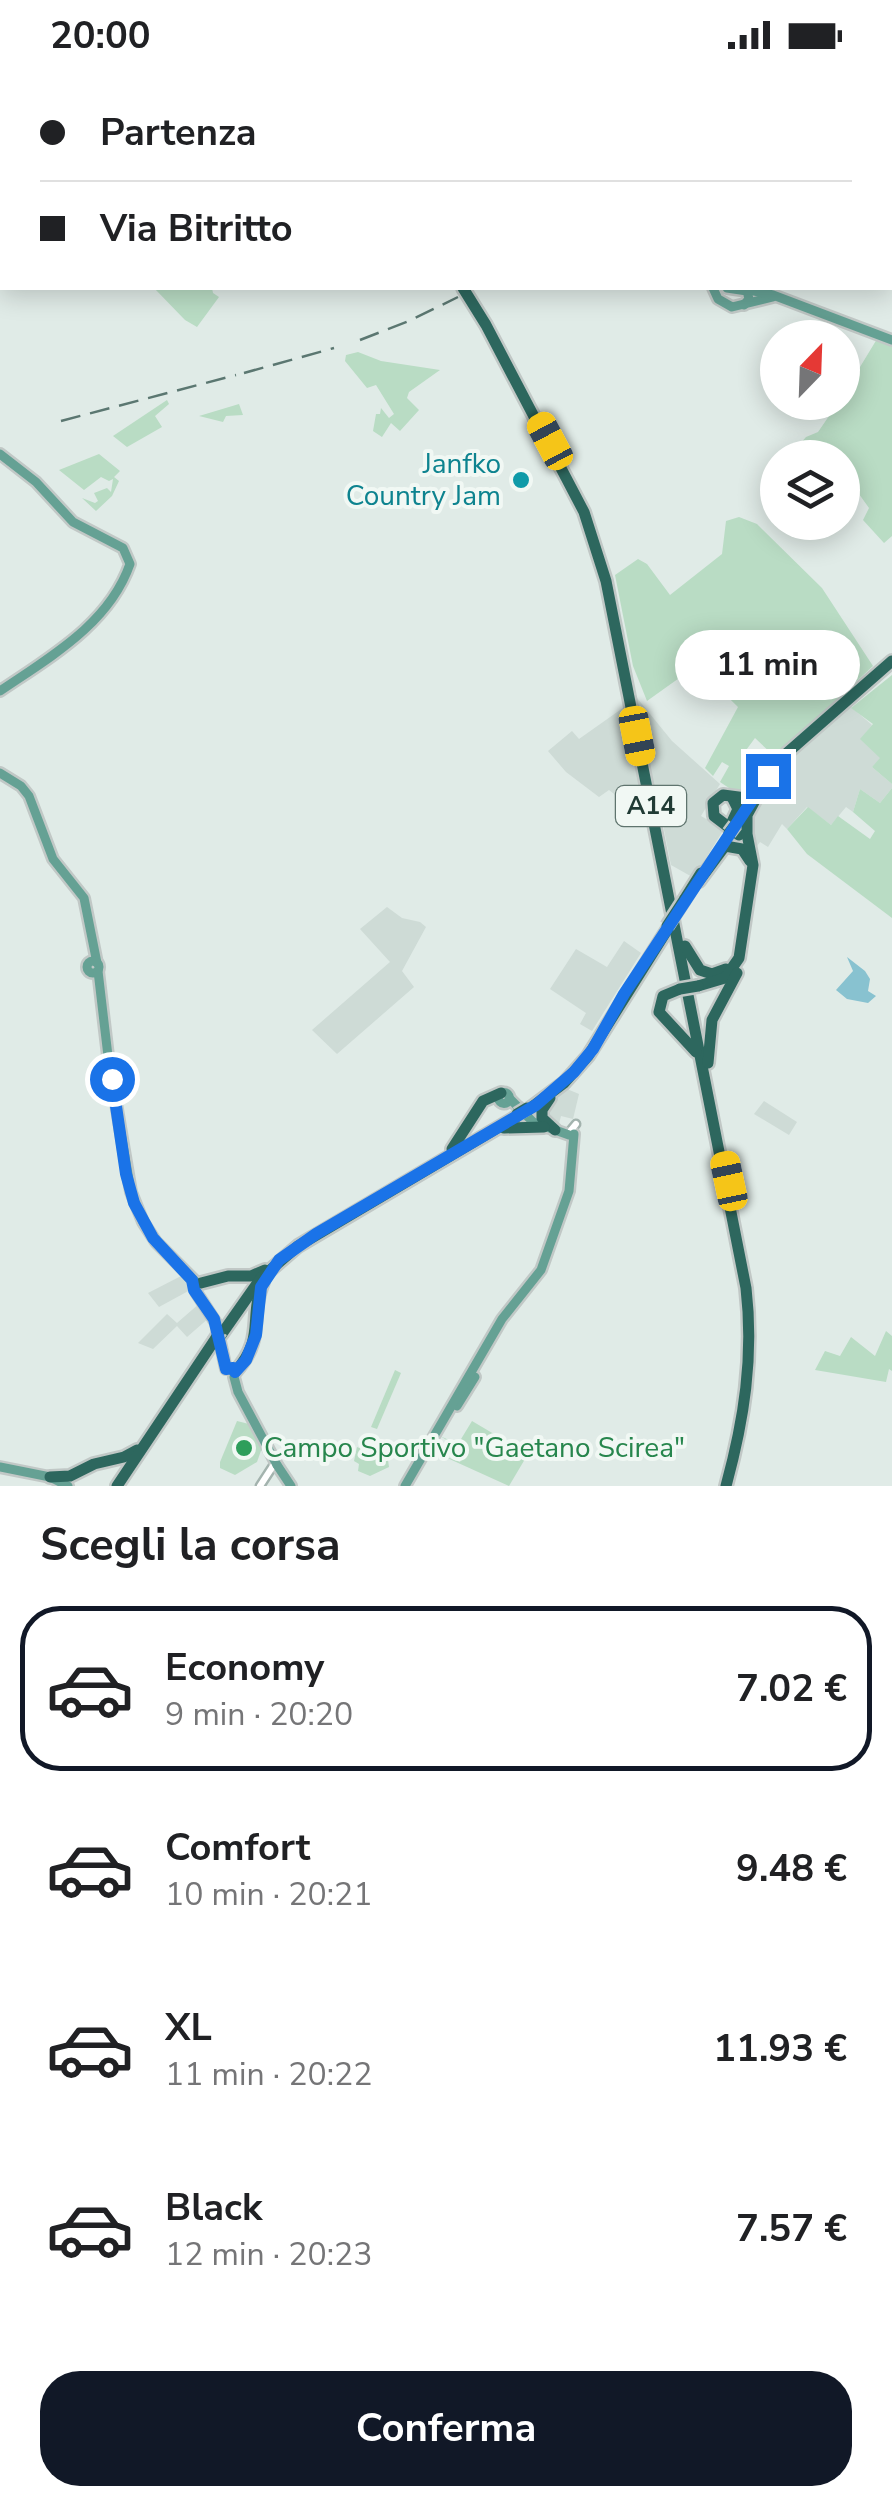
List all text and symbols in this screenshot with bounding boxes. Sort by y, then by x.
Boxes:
text: 20:00 [50,10,151,61]
text: Partenza [100,107,257,158]
text: Via Bitritto [100,203,293,254]
north arrow [760,320,860,420]
map controls [760,320,860,540]
car [523,407,577,475]
button: layers [760,440,860,540]
place label: Janfko Country Jam [346,445,501,515]
marker: Janfko Country Jam [510,469,532,491]
callout: 11 min [676,631,860,701]
text: 11 min [717,643,818,686]
car [617,704,657,768]
route end [746,754,791,799]
road number: A14 [616,786,686,826]
route start [90,1057,135,1102]
car [708,1149,750,1213]
place label: Campo Sportivo "Gaetano Scirea" [264,1429,685,1467]
marker: Campo Sportivo "Gaetano Scirea" [233,1437,255,1459]
text: Scegli la corsa [40,1515,341,1576]
text: Economy [165,1642,324,1693]
icon: car [45,1644,135,1734]
text: 7.02 € [736,1663,847,1714]
text: 9 min · 20:20 [165,1693,353,1736]
text: Comfort [165,1822,310,1873]
icon: car [45,1824,135,1914]
text: 9.48 € [736,1843,847,1894]
text: 10 min · 20:21 [165,1873,372,1916]
text: XL [165,2002,212,2053]
icon: car [45,2004,135,2094]
text: 11.93 € [713,2023,847,2074]
text: 11 min · 20:22 [165,2053,372,2096]
text: Black [165,2182,262,2233]
icon: car [45,2184,135,2274]
text: 7.57 € [736,2203,847,2254]
text: 12 min · 20:23 [165,2233,372,2276]
button: Conferma [40,2371,852,2486]

